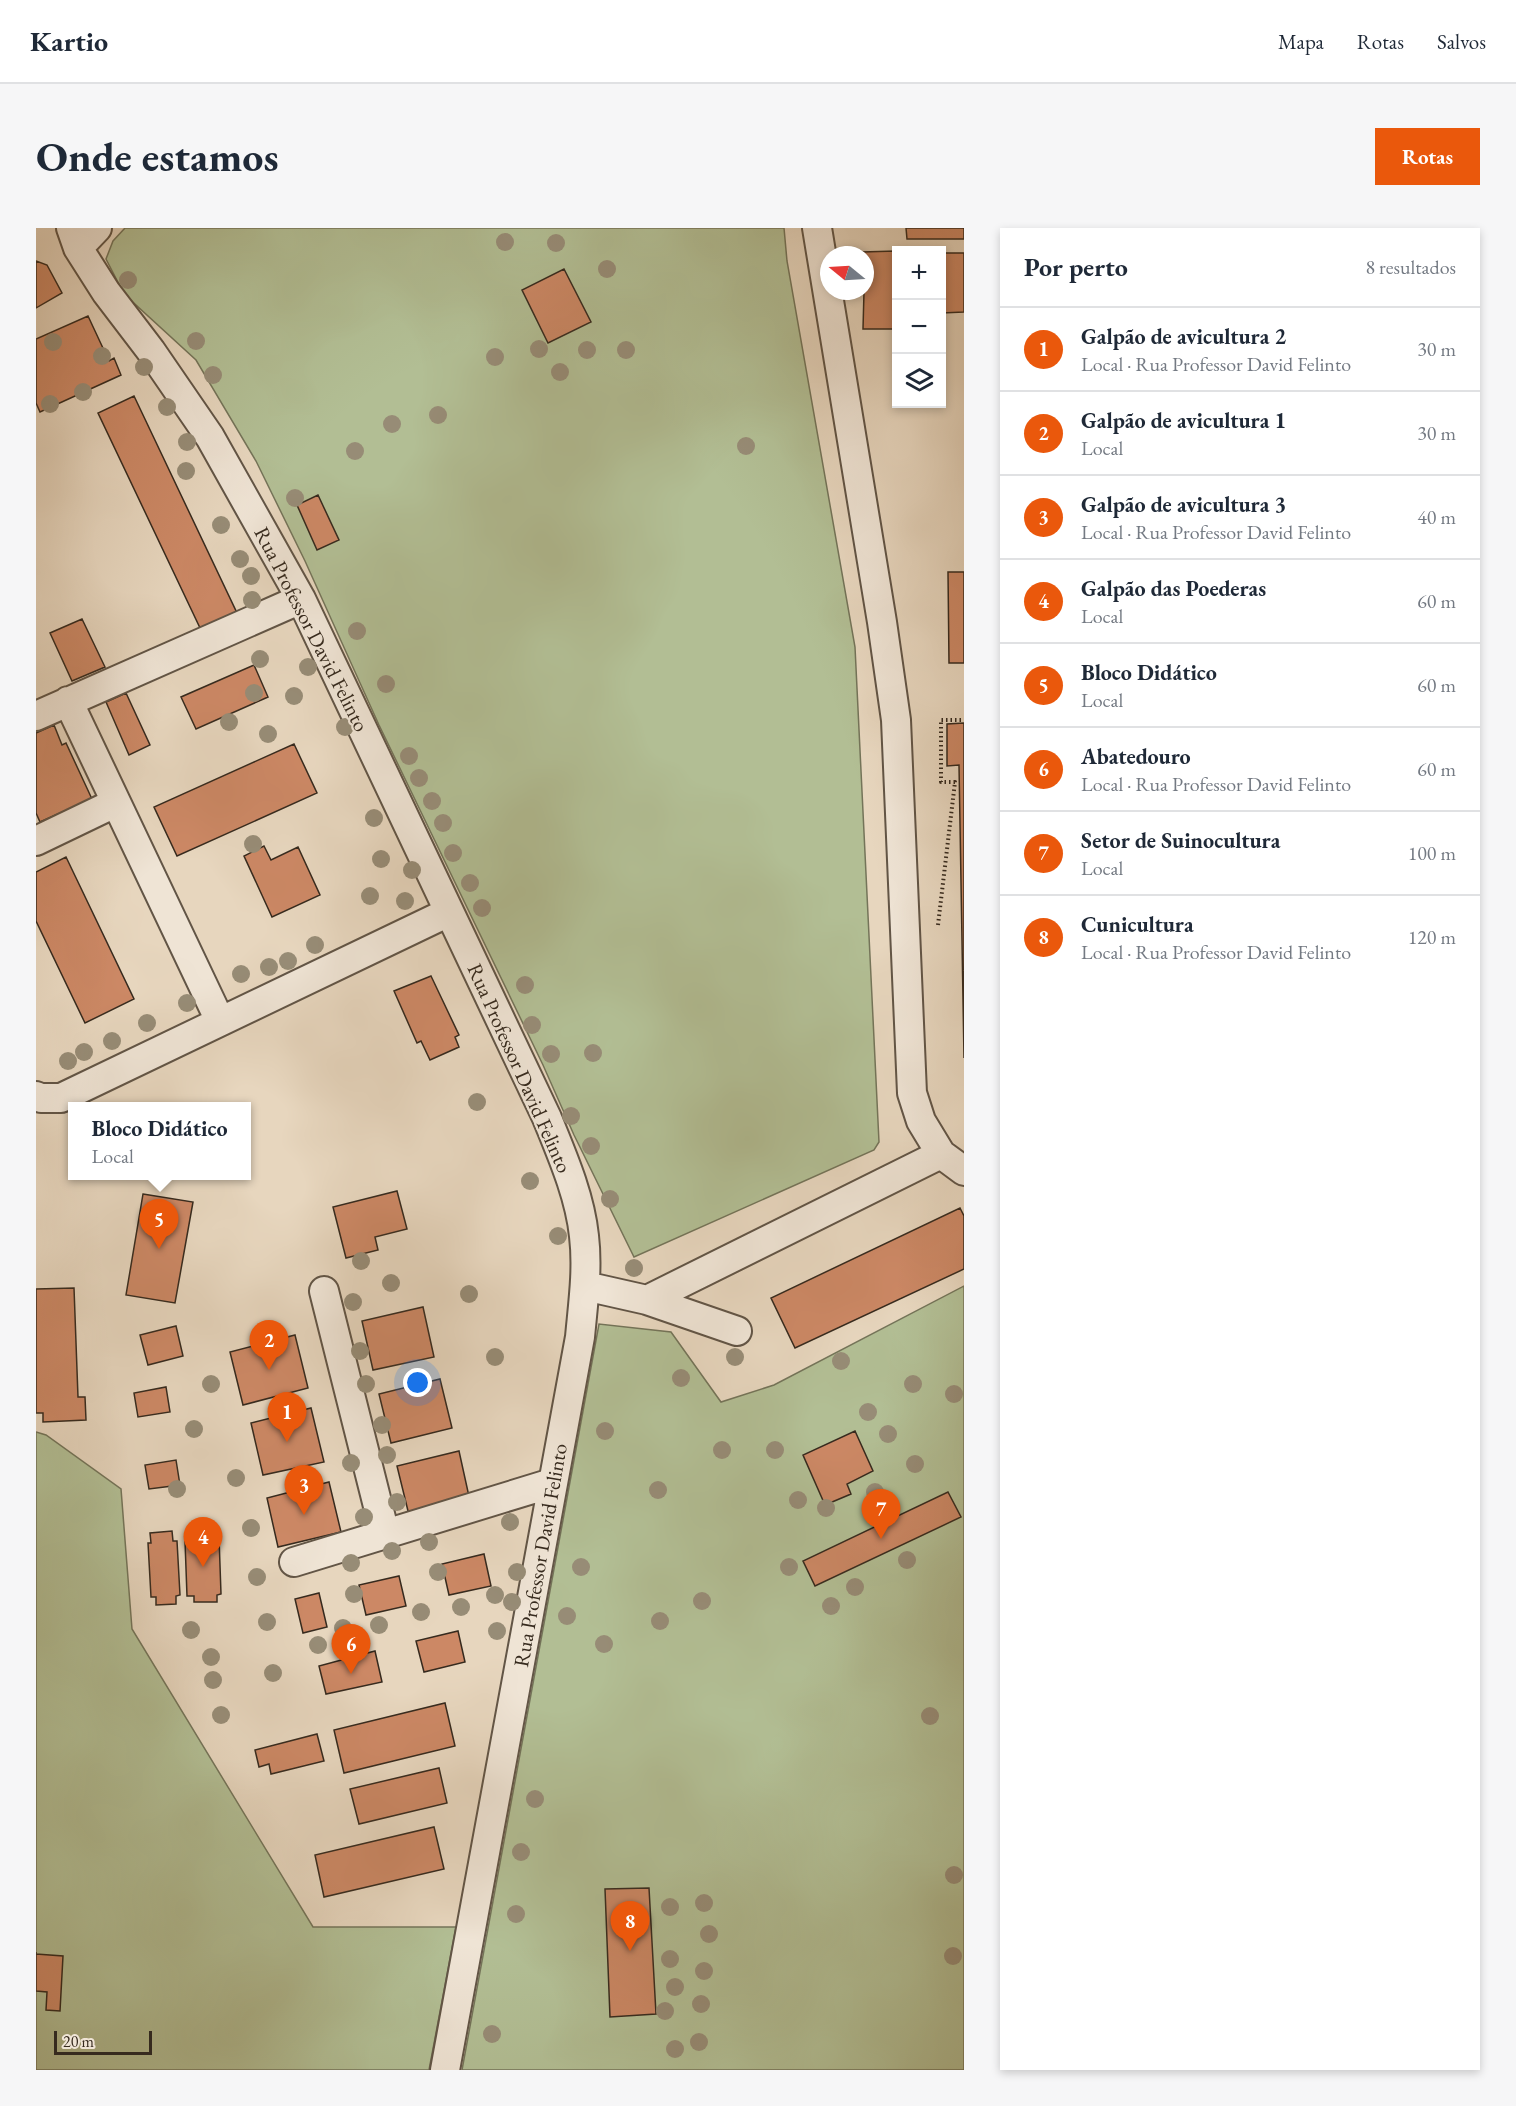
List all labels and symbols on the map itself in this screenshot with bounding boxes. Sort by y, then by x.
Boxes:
north arrow [820,246,874,300]
street label: Rua Professor David Felinto [249,522,375,736]
street label: Rua Professor David Felinto [462,959,578,1177]
pin: 5 [140,1200,178,1249]
pin: 2 [250,1320,288,1370]
your location [403,1368,432,1397]
pin: 1 [268,1392,306,1442]
street label: Rua Professor David Felinto [507,1441,573,1669]
pin: 3 [284,1466,324,1515]
pin: 7 [862,1490,900,1539]
pin: 4 [184,1518,222,1567]
pin: 6 [332,1624,370,1674]
pin: 8 [610,1902,650,1951]
scale bar [54,2028,152,2056]

